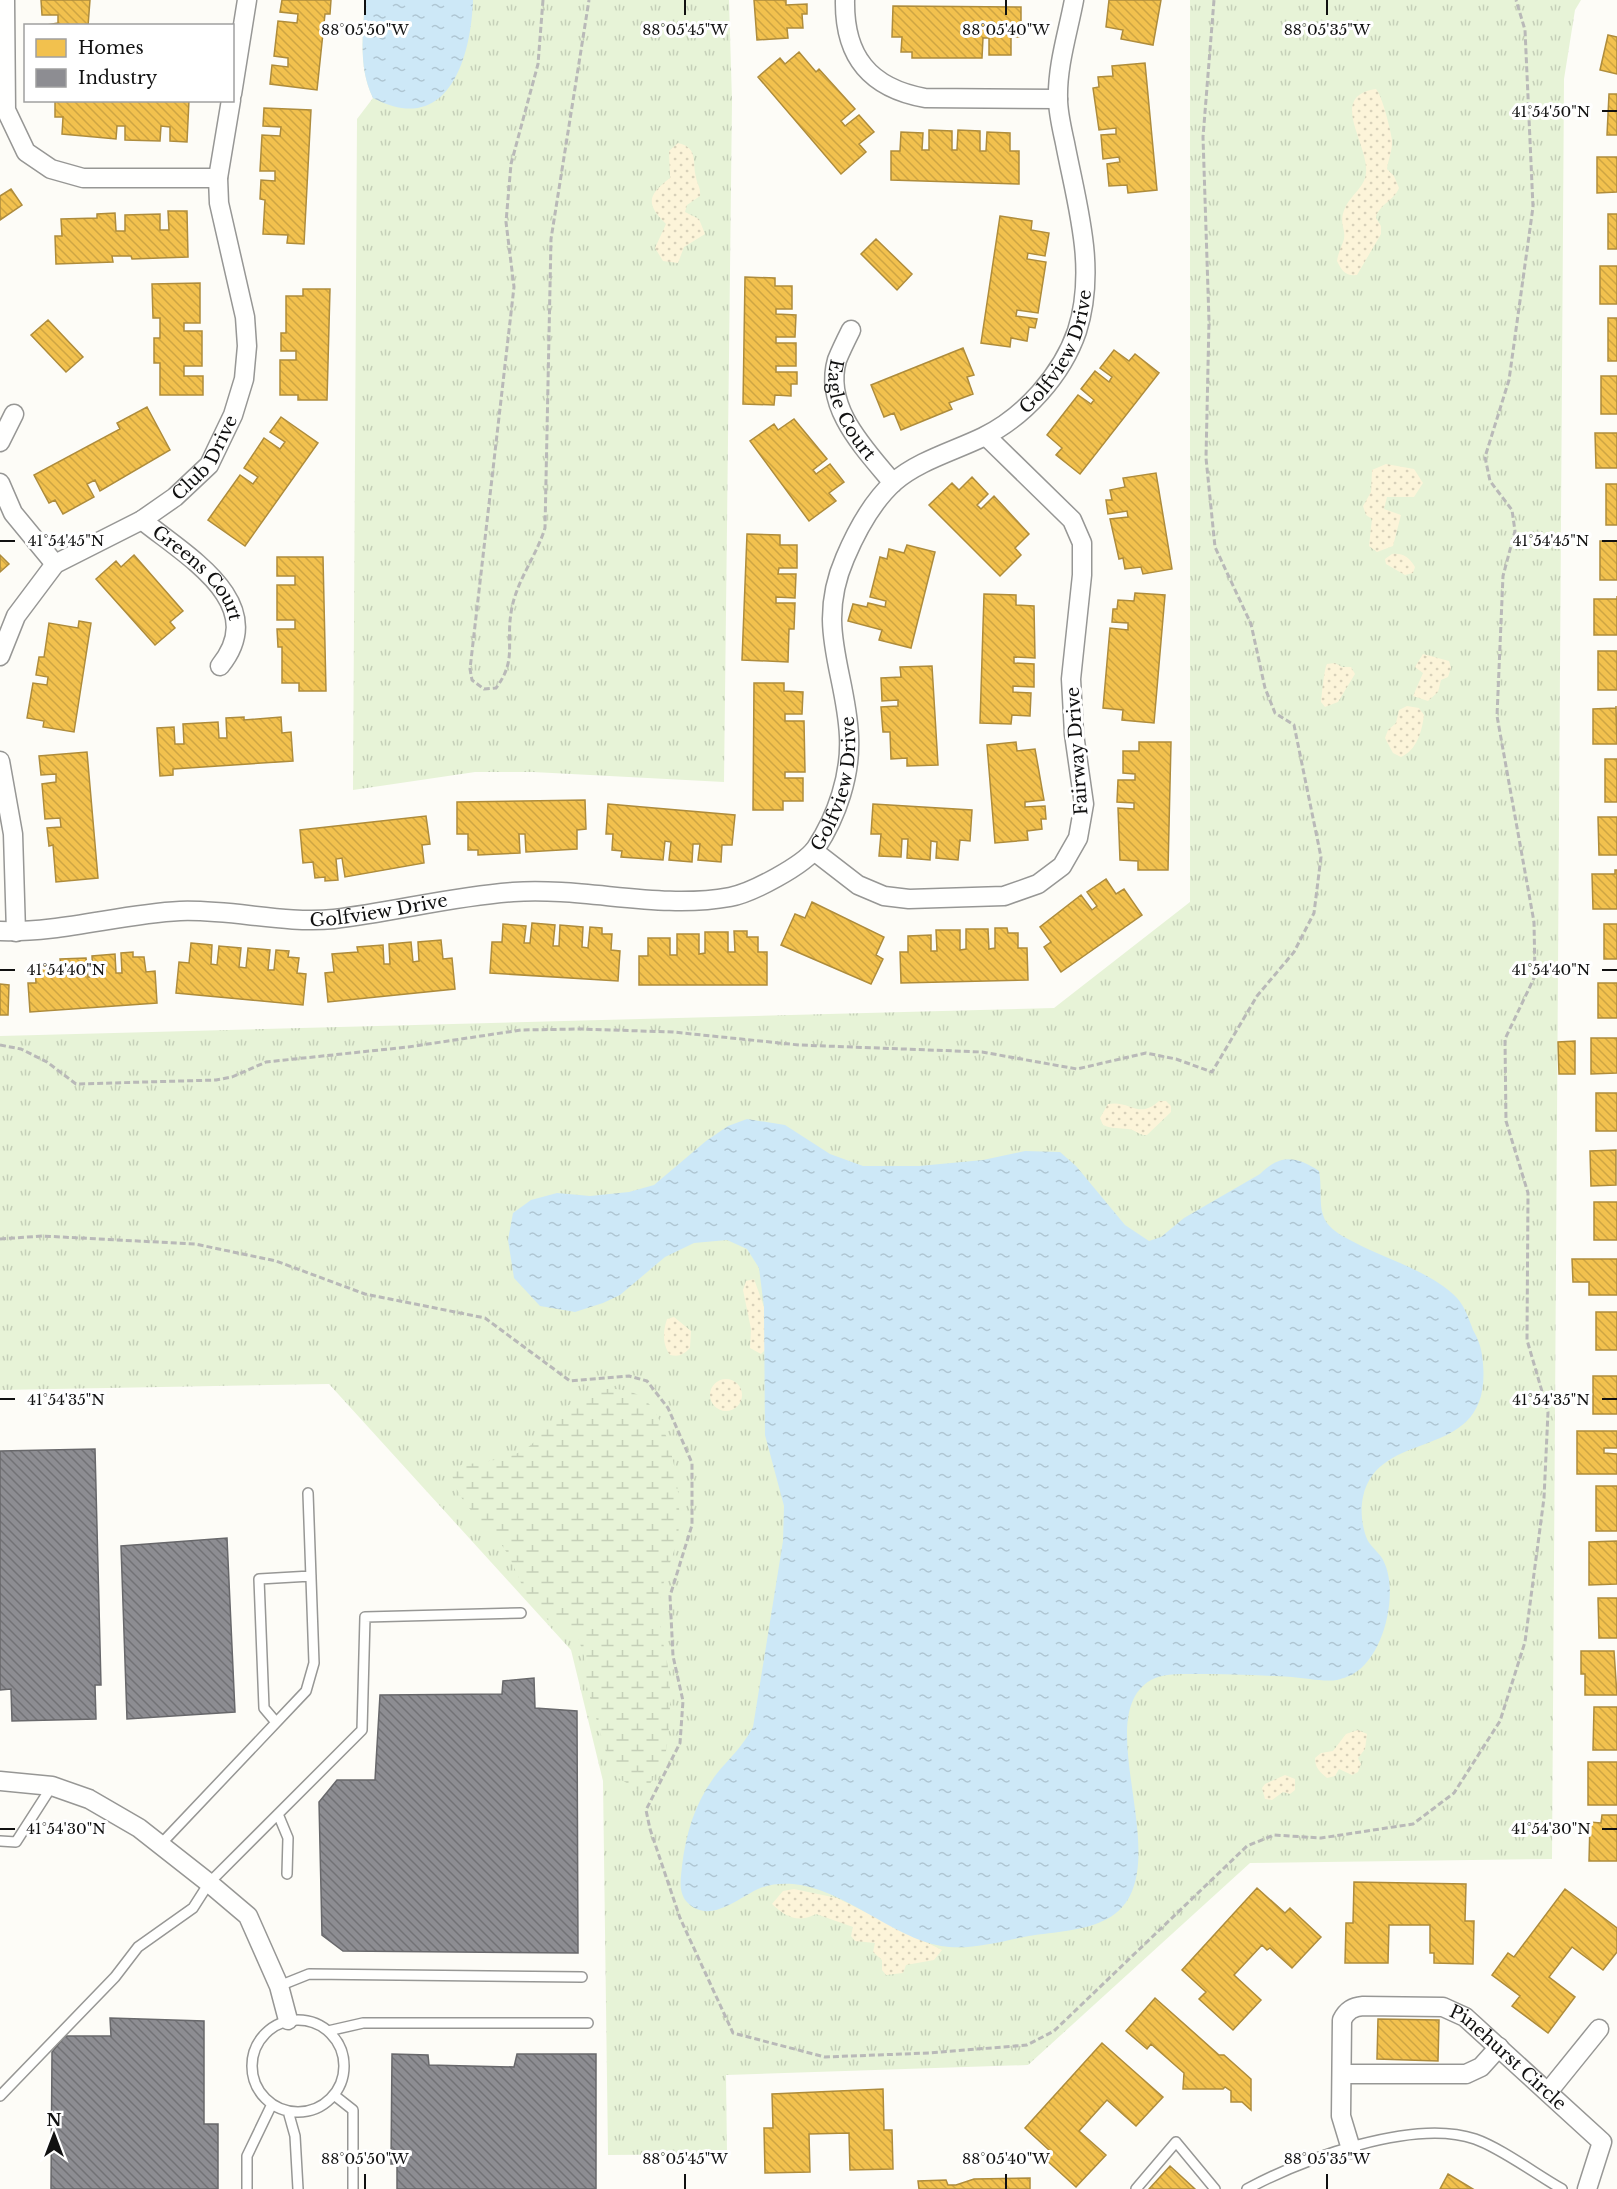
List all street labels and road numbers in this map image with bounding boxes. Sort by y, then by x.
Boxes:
street label: Golfview Drive [1015,289,1096,418]
street label: Eagle Court [823,357,881,465]
street label: Club Drive [167,412,242,505]
street label: Greens Court [148,521,246,623]
street label: Fairway Drive [1062,686,1092,816]
street label: Golfview Drive [806,715,860,855]
street label: Golfview Drive [309,889,449,931]
street label: Pinehurst Circle [1446,2000,1571,2115]

